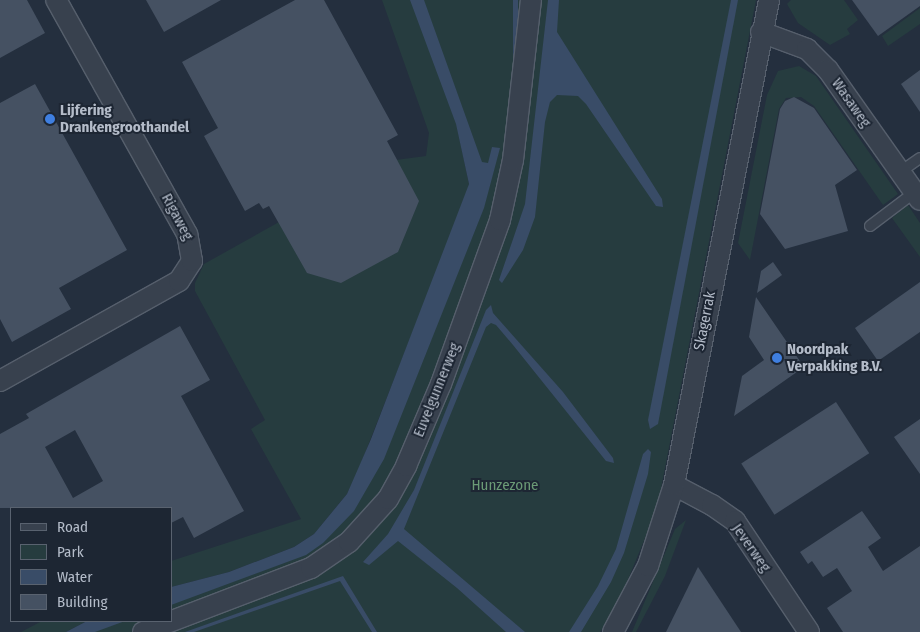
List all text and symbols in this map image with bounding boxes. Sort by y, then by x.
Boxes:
street label: Wasaweg [828,75,874,131]
place label: Lijfering Drankengroothandel [60,101,189,136]
marker: Lijfering Drankengroothandel [44,113,56,125]
street label: Rigaweg [157,191,197,243]
street label: Skagerrak [690,290,720,352]
street label: Euvelgunnerweg [410,340,464,440]
place label: Noordpak Verpakking B.V. [787,340,882,375]
marker: Noordpak Verpakking B.V. [771,352,783,364]
park label: Hunzezone [472,477,538,495]
legend [10,507,172,622]
text: Road [57,518,88,536]
street label: Jeverweg [728,520,774,576]
text: Park [57,543,84,561]
text: Water [57,568,92,586]
text: Building [57,593,108,611]

